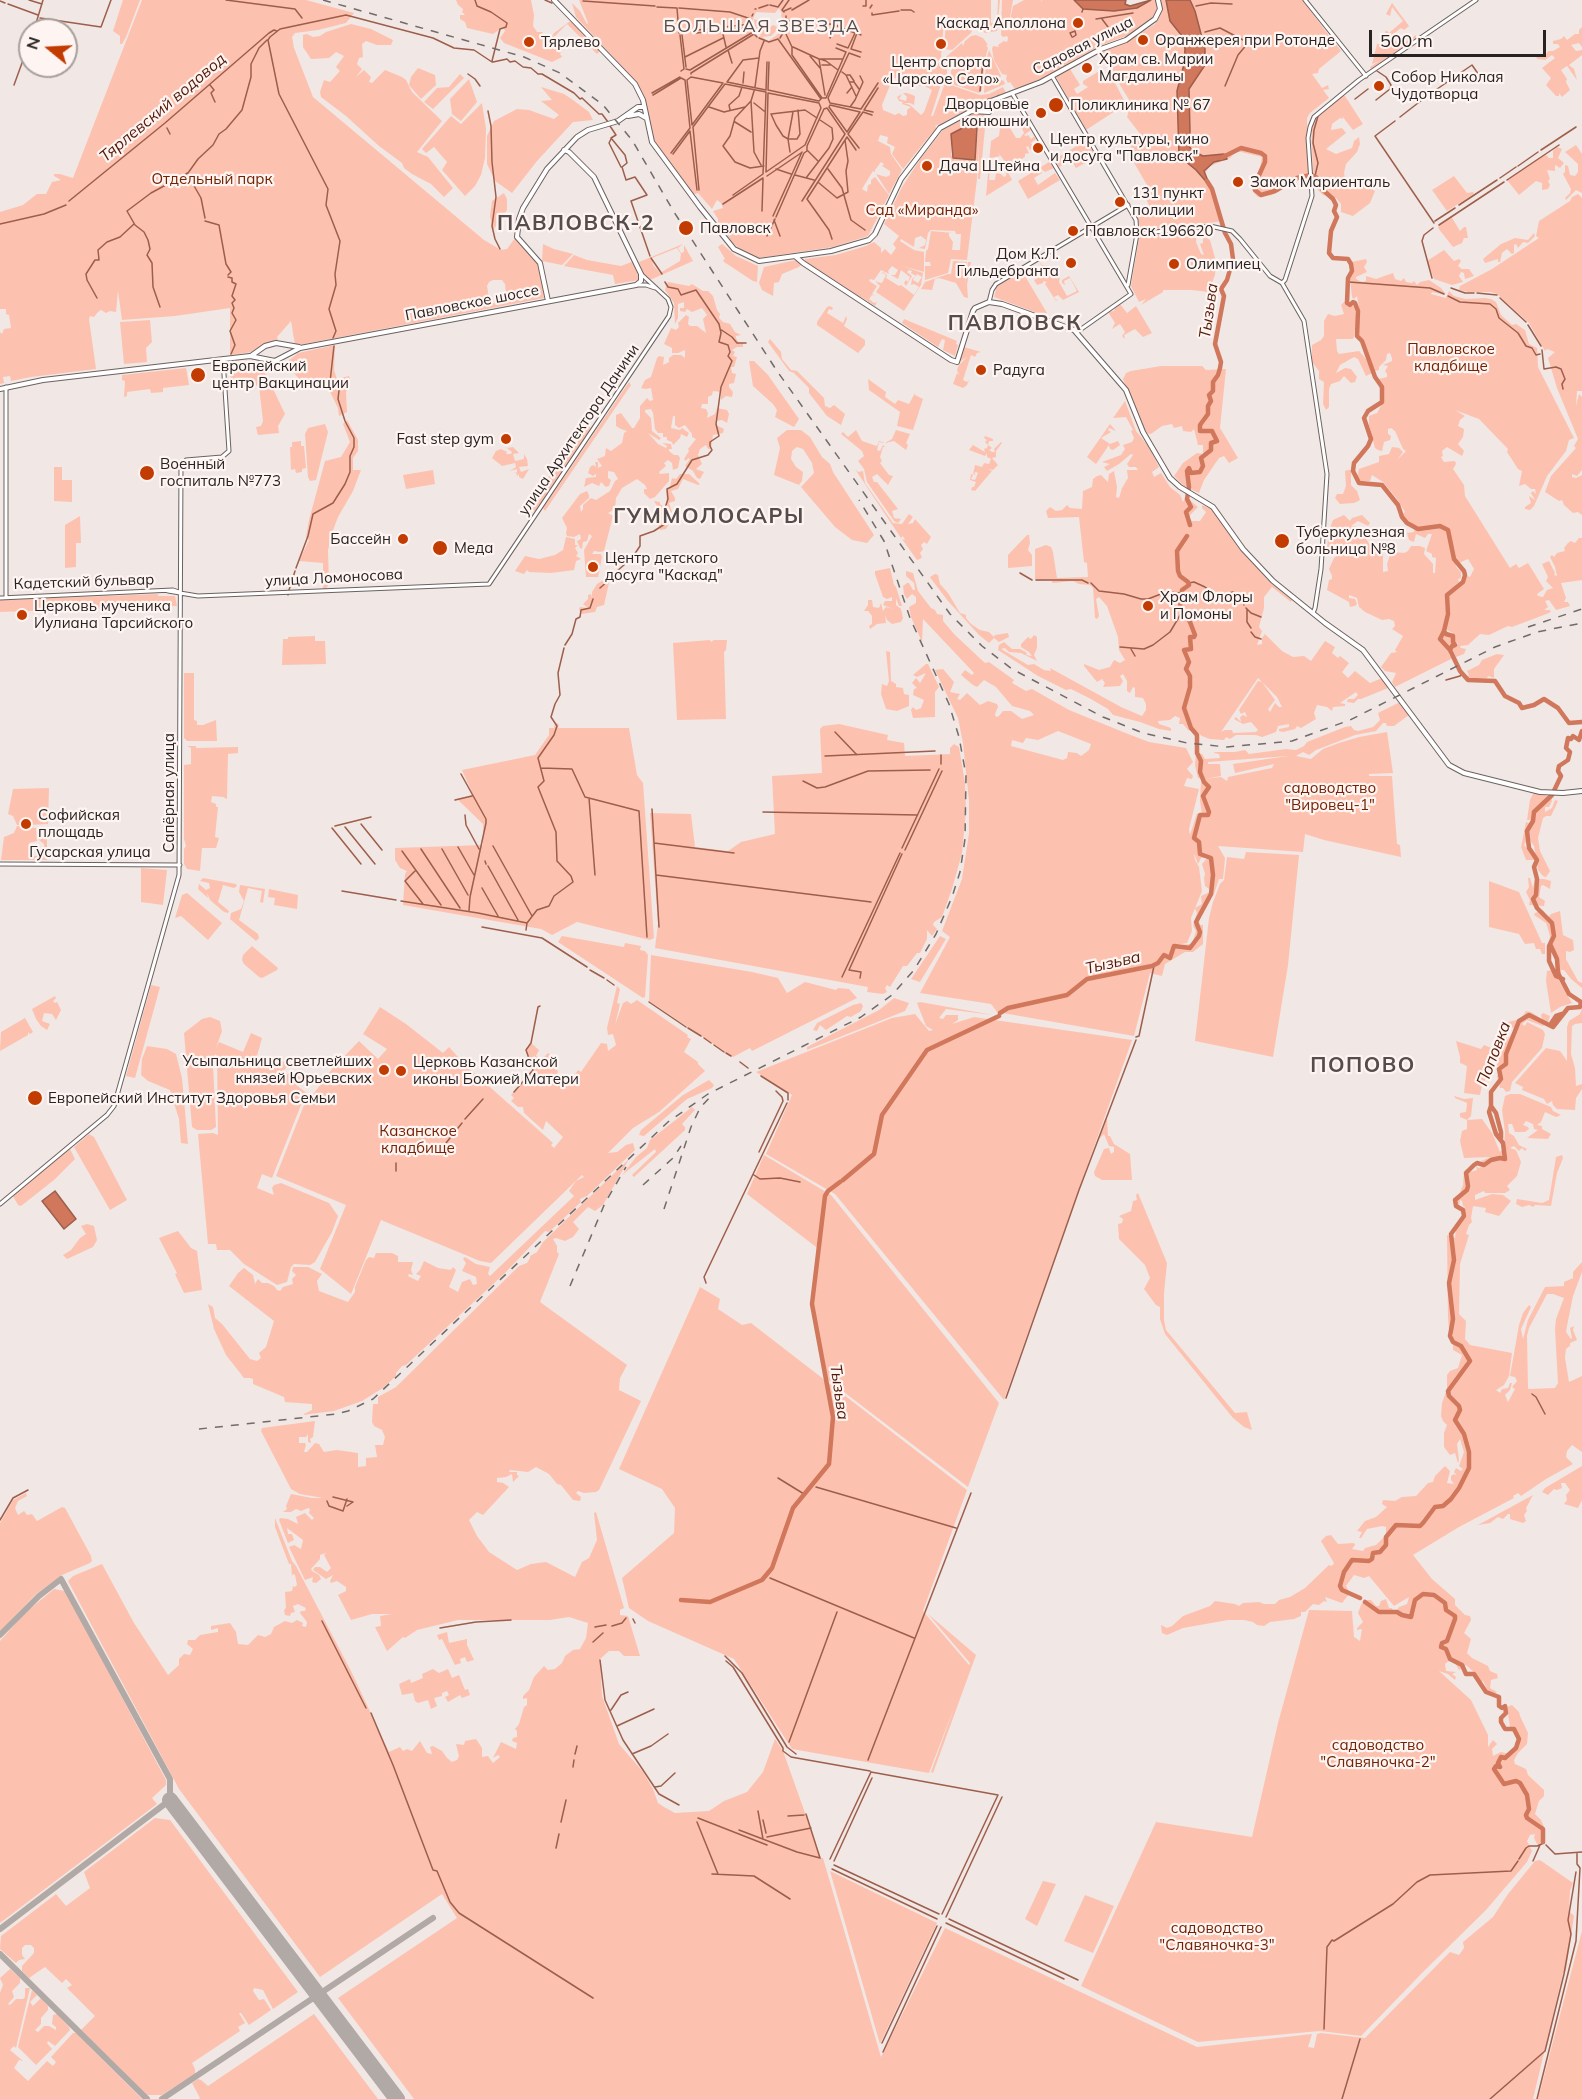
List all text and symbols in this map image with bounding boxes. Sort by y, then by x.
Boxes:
street label: Садовая улица [1030,13,1136,79]
place label: Каскад Аполлона [936,14,1066,32]
district label: БОЛЬШАЯ ЗВЕЗДА [664,16,860,38]
marker: Каскад Аполлона [1071,16,1085,30]
north arrow [18,18,78,78]
scale bar [1372,18,1549,56]
text: 500 m [1380,29,1433,52]
place label: Оранжерея при Ротонде [1155,31,1335,49]
place label: Тярлево [541,33,600,51]
marker: Оранжерея при Ротонде [1136,33,1150,47]
text: N [21,34,44,52]
marker: Тярлево [522,35,536,49]
marker: Центр спорта «Царское Село» [934,37,948,51]
water label: Тярлевский водовод [96,50,230,166]
place label: Храм св. Марии Магдалины [1099,50,1213,85]
place label: Центр спорта «Царское Село» [883,53,999,88]
marker: Храм св. Марии Магдалины [1080,61,1094,75]
place label: Собор Николая Чудотворца [1391,68,1504,103]
marker: Собор Николая Чудотворца [1372,79,1386,93]
place label: Дворцовые конюшни [945,95,1029,130]
marker: Поликлиника № 67 [1047,96,1065,114]
place label: Поликлиника № 67 [1070,96,1211,114]
marker: Дворцовые конюшни [1034,106,1048,120]
place label: Центр культуры, кино и досуга "Павловск" [1050,130,1209,165]
marker: Центр культуры, кино и досуга "Павловск" [1031,141,1045,155]
place label: Дача Штейна [939,157,1040,175]
marker: Дача Штейна [920,159,934,173]
park label: Отдельный парк [151,170,273,188]
place label: Замок Мариенталь [1250,173,1390,191]
marker: Замок Мариенталь [1231,175,1245,189]
place label: 131 пункт полиции [1132,184,1204,219]
marker: 131 пункт полиции [1113,195,1127,209]
park label: Сад «Миранда» [866,201,978,219]
district label: ПАВЛОВСК-2 [497,211,655,237]
marker: Павловск [677,219,695,237]
place label: Павловск [700,219,771,237]
place label: Павловск 196620 [1085,222,1213,240]
marker: Павловск 196620 [1066,224,1080,238]
place label: Дом К.Л. Гильдебранта [956,245,1059,280]
place label: Олимпиец [1186,255,1261,273]
marker: Дом К.Л. Гильдебранта [1064,256,1078,270]
marker: Олимпиец [1167,257,1181,271]
street label: Павловское шоссе [404,281,540,325]
water label: Тызьва [1196,282,1222,340]
district label: ПАВЛОВСК [948,311,1082,337]
park label: Павловское кладбище [1407,340,1495,375]
street label: улица Архитектора Данини [515,341,643,519]
place label: Европейский центр Вакцинации [212,357,349,392]
place label: Радуга [993,361,1045,379]
marker: Радуга [974,363,988,377]
marker: Европейский центр Вакцинации [189,366,207,384]
place label: Fast step gym [397,430,494,448]
marker: Fast step gym [499,432,513,446]
place label: Военный госпиталь №773 [160,455,281,490]
marker: Военный госпиталь №773 [138,464,156,482]
district label: ГУММОЛОСАРЫ [613,504,805,530]
place label: Туберкулезная больница №8 [1296,523,1405,558]
place label: Бассейн [330,530,391,548]
marker: Бассейн [396,532,410,546]
marker: Туберкулезная больница №8 [1273,532,1291,550]
marker: Меда [431,539,449,557]
place label: Меда [454,539,493,557]
place label: Центр детского досуга "Каскад" [605,549,723,584]
marker: Центр детского досуга "Каскад" [586,560,600,574]
street label: улица Ломоносова [265,565,403,591]
street label: Кадетский бульвар [13,571,155,593]
place label: Храм Флоры и Помоны [1160,588,1253,623]
place label: Церковь мученика Иулиана Тарсийского [34,597,193,632]
marker: Храм Флоры и Помоны [1141,599,1155,613]
marker: Церковь мученика Иулиана Тарсийского [15,608,29,622]
street label: Сапёрная улица [160,733,178,853]
park label: садоводство "Вировец-1" [1284,779,1376,814]
place label: Софийская площадь [38,806,120,841]
marker: Софийская площадь [19,817,33,831]
street label: Гусарская улица [29,843,151,861]
water label: Тызьва [1084,947,1142,979]
water label: Поповка [1473,1019,1515,1089]
place label: Усыпальница светлейших князей Юрьевских [183,1052,372,1087]
place label: Церковь Казанской иконы Божией Матери [413,1053,579,1088]
district label: ПОПОВО [1310,1053,1416,1079]
marker: Усыпальница светлейших князей Юрьевских [377,1063,391,1077]
marker: Церковь Казанской иконы Божией Матери [394,1064,408,1078]
marker: Европейский Институт Здоровья Семьи [26,1089,44,1107]
place label: Европейский Институт Здоровья Семьи [48,1089,336,1107]
park label: Казанское кладбище [379,1122,457,1157]
water label: Тызьва [826,1363,852,1421]
park label: садоводство "Славяночка-2" [1320,1736,1436,1771]
park label: садоводство "Славяночка-3" [1159,1919,1275,1954]

